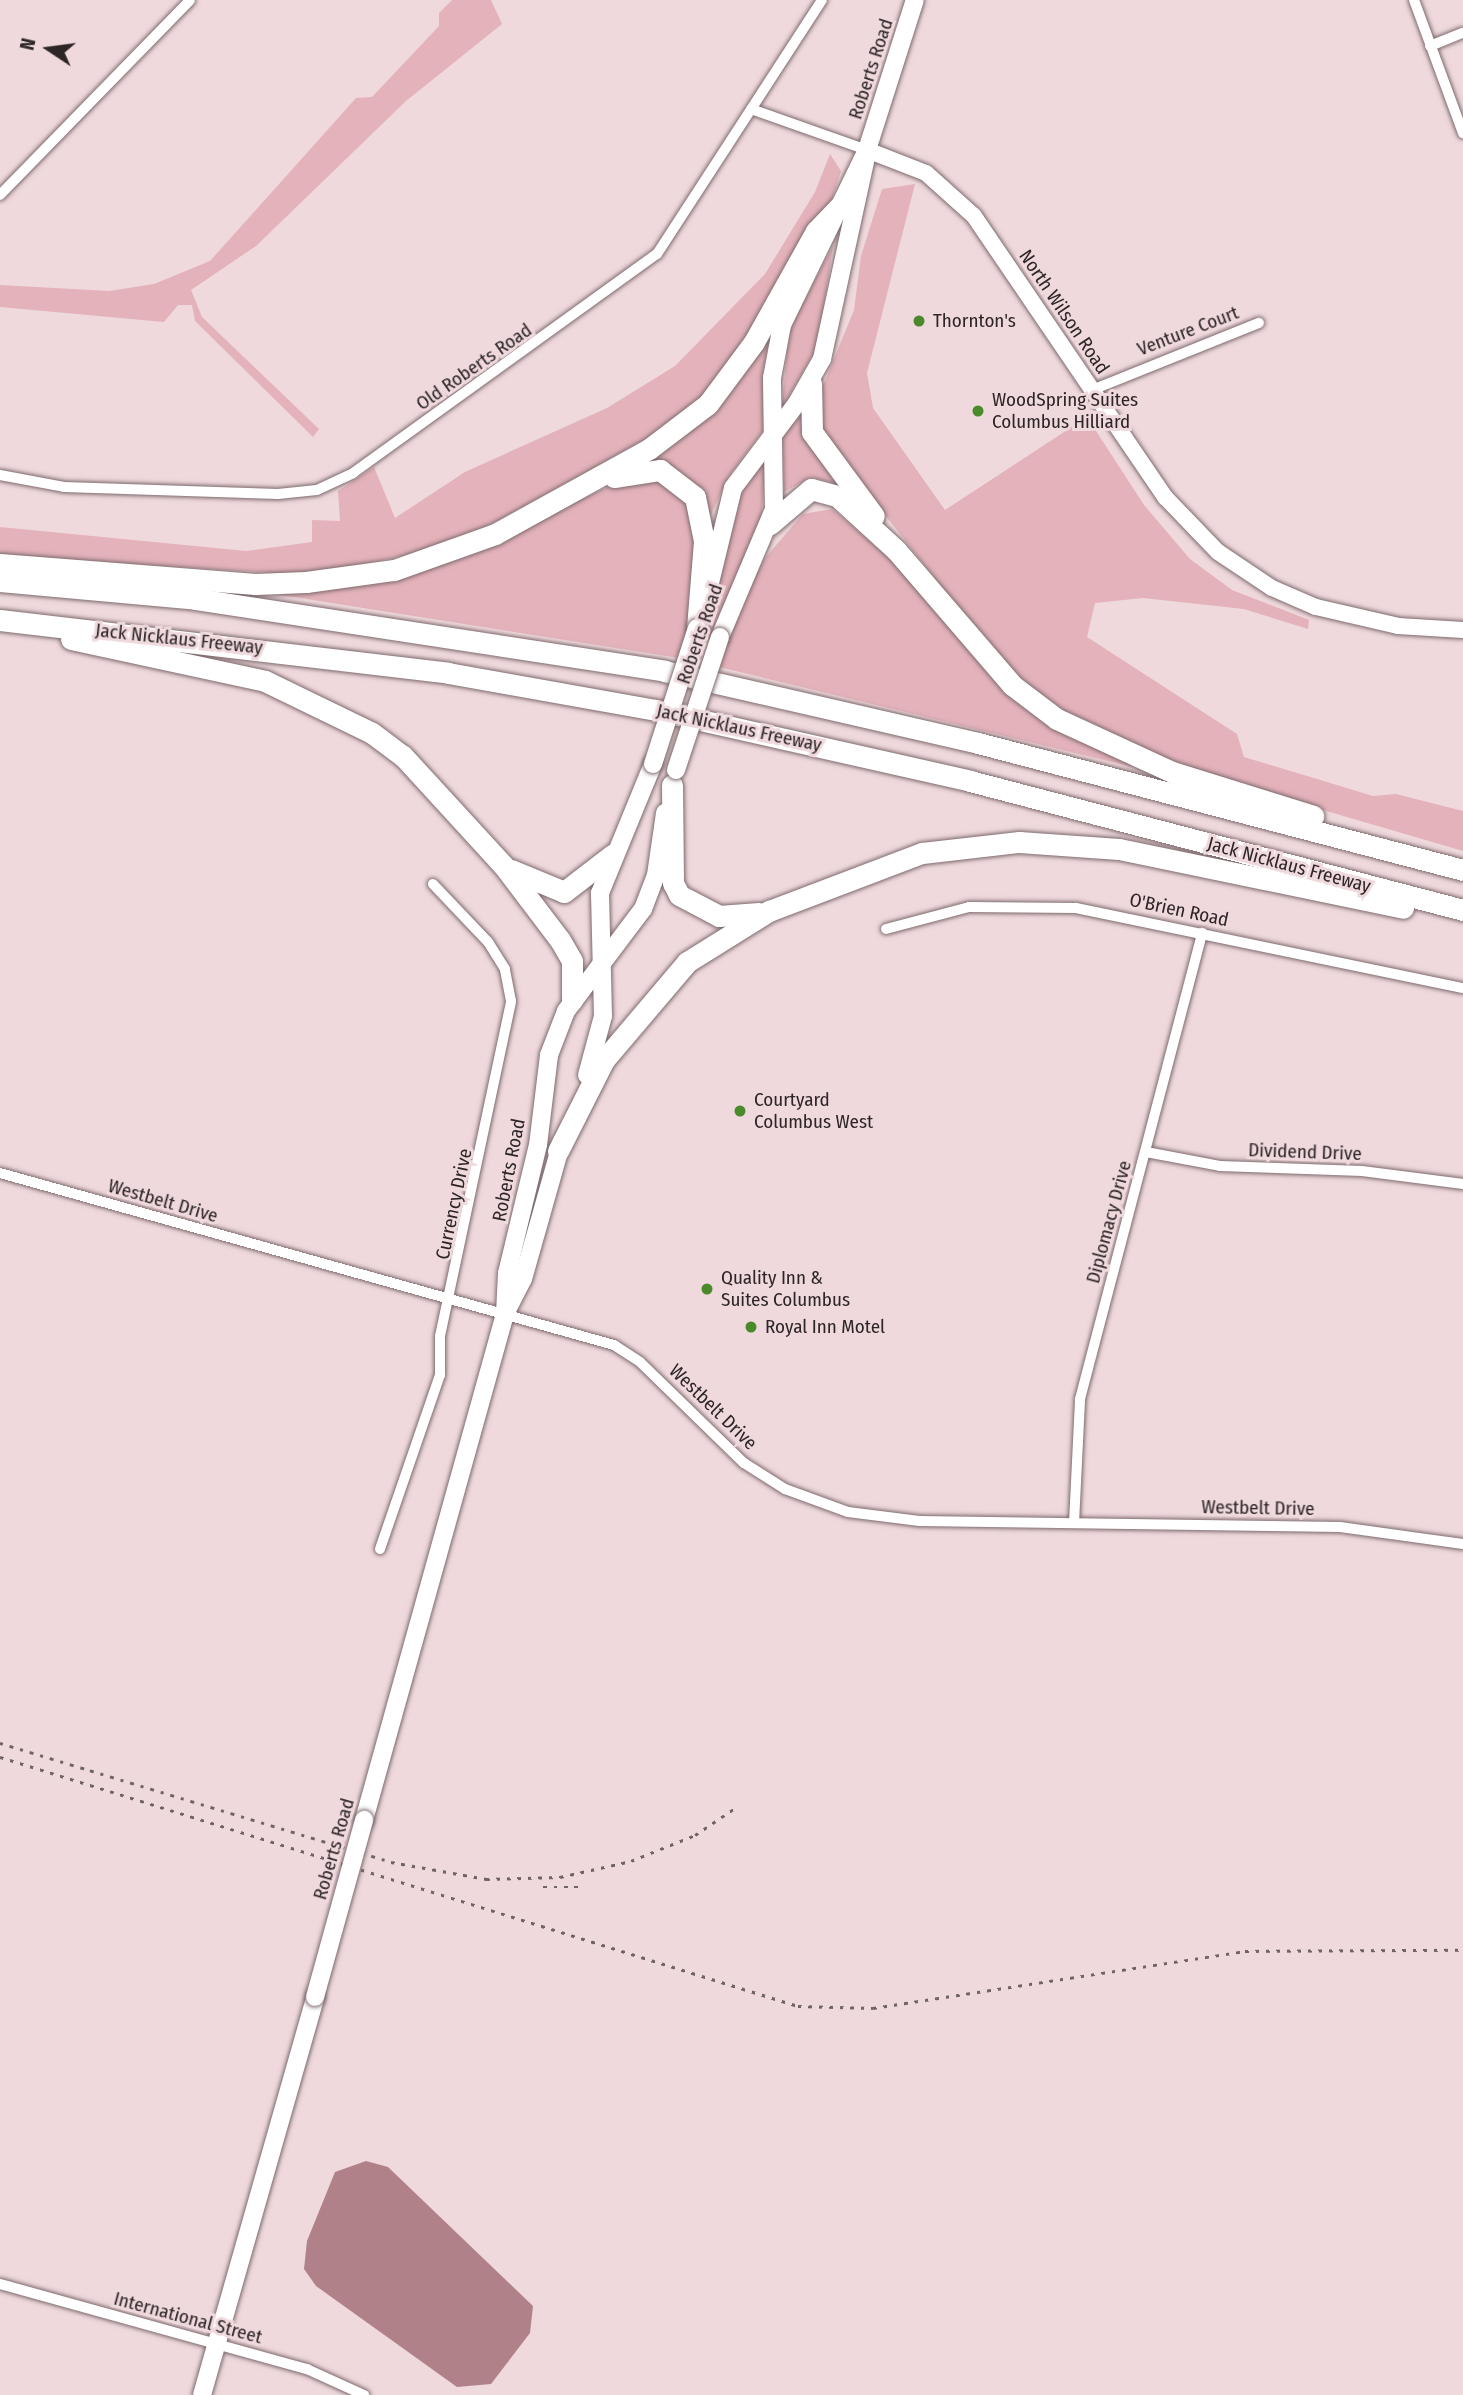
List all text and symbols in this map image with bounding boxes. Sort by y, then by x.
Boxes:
north arrow [14,14,84,84]
street label: Roberts Road [844,16,898,122]
text: N [16,36,41,52]
street label: North Wilson Road [1014,246,1114,378]
street label: Venture Court [1134,301,1242,361]
place label: Thornton's [933,310,1016,332]
marker: Thornton's [911,313,927,329]
street label: Old Roberts Road [412,319,536,415]
place label: WoodSpring Suites Columbus Hilliard [992,389,1138,433]
marker: WoodSpring Suites Columbus Hilliard [970,403,986,419]
street label: Roberts Road [672,581,728,687]
street label: Jack Nicklaus Freeway [94,619,264,659]
street label: Jack Nicklaus Freeway [654,699,824,757]
street label: Jack Nicklaus Freeway [1205,832,1373,898]
street label: O'Brien Road [1127,888,1231,932]
place label: Courtyard Columbus West [754,1089,873,1133]
marker: Courtyard Columbus West [732,1103,748,1119]
street label: Roberts Road [488,1117,530,1223]
street label: Dividend Drive [1248,1139,1362,1165]
street label: Currency Drive [431,1147,477,1261]
street label: Diplomacy Drive [1082,1158,1136,1286]
street label: Westbelt Drive [105,1174,221,1228]
place label: Quality Inn & Suites Columbus [721,1267,850,1311]
marker: Quality Inn & Suites Columbus [699,1281,715,1297]
place label: Royal Inn Motel [765,1316,885,1338]
marker: Royal Inn Motel [743,1319,759,1335]
street label: Westbelt Drive [664,1359,762,1455]
street label: Westbelt Drive [1201,1496,1315,1520]
street label: Roberts Road [309,1796,359,1902]
street label: International Street [111,2287,265,2349]

